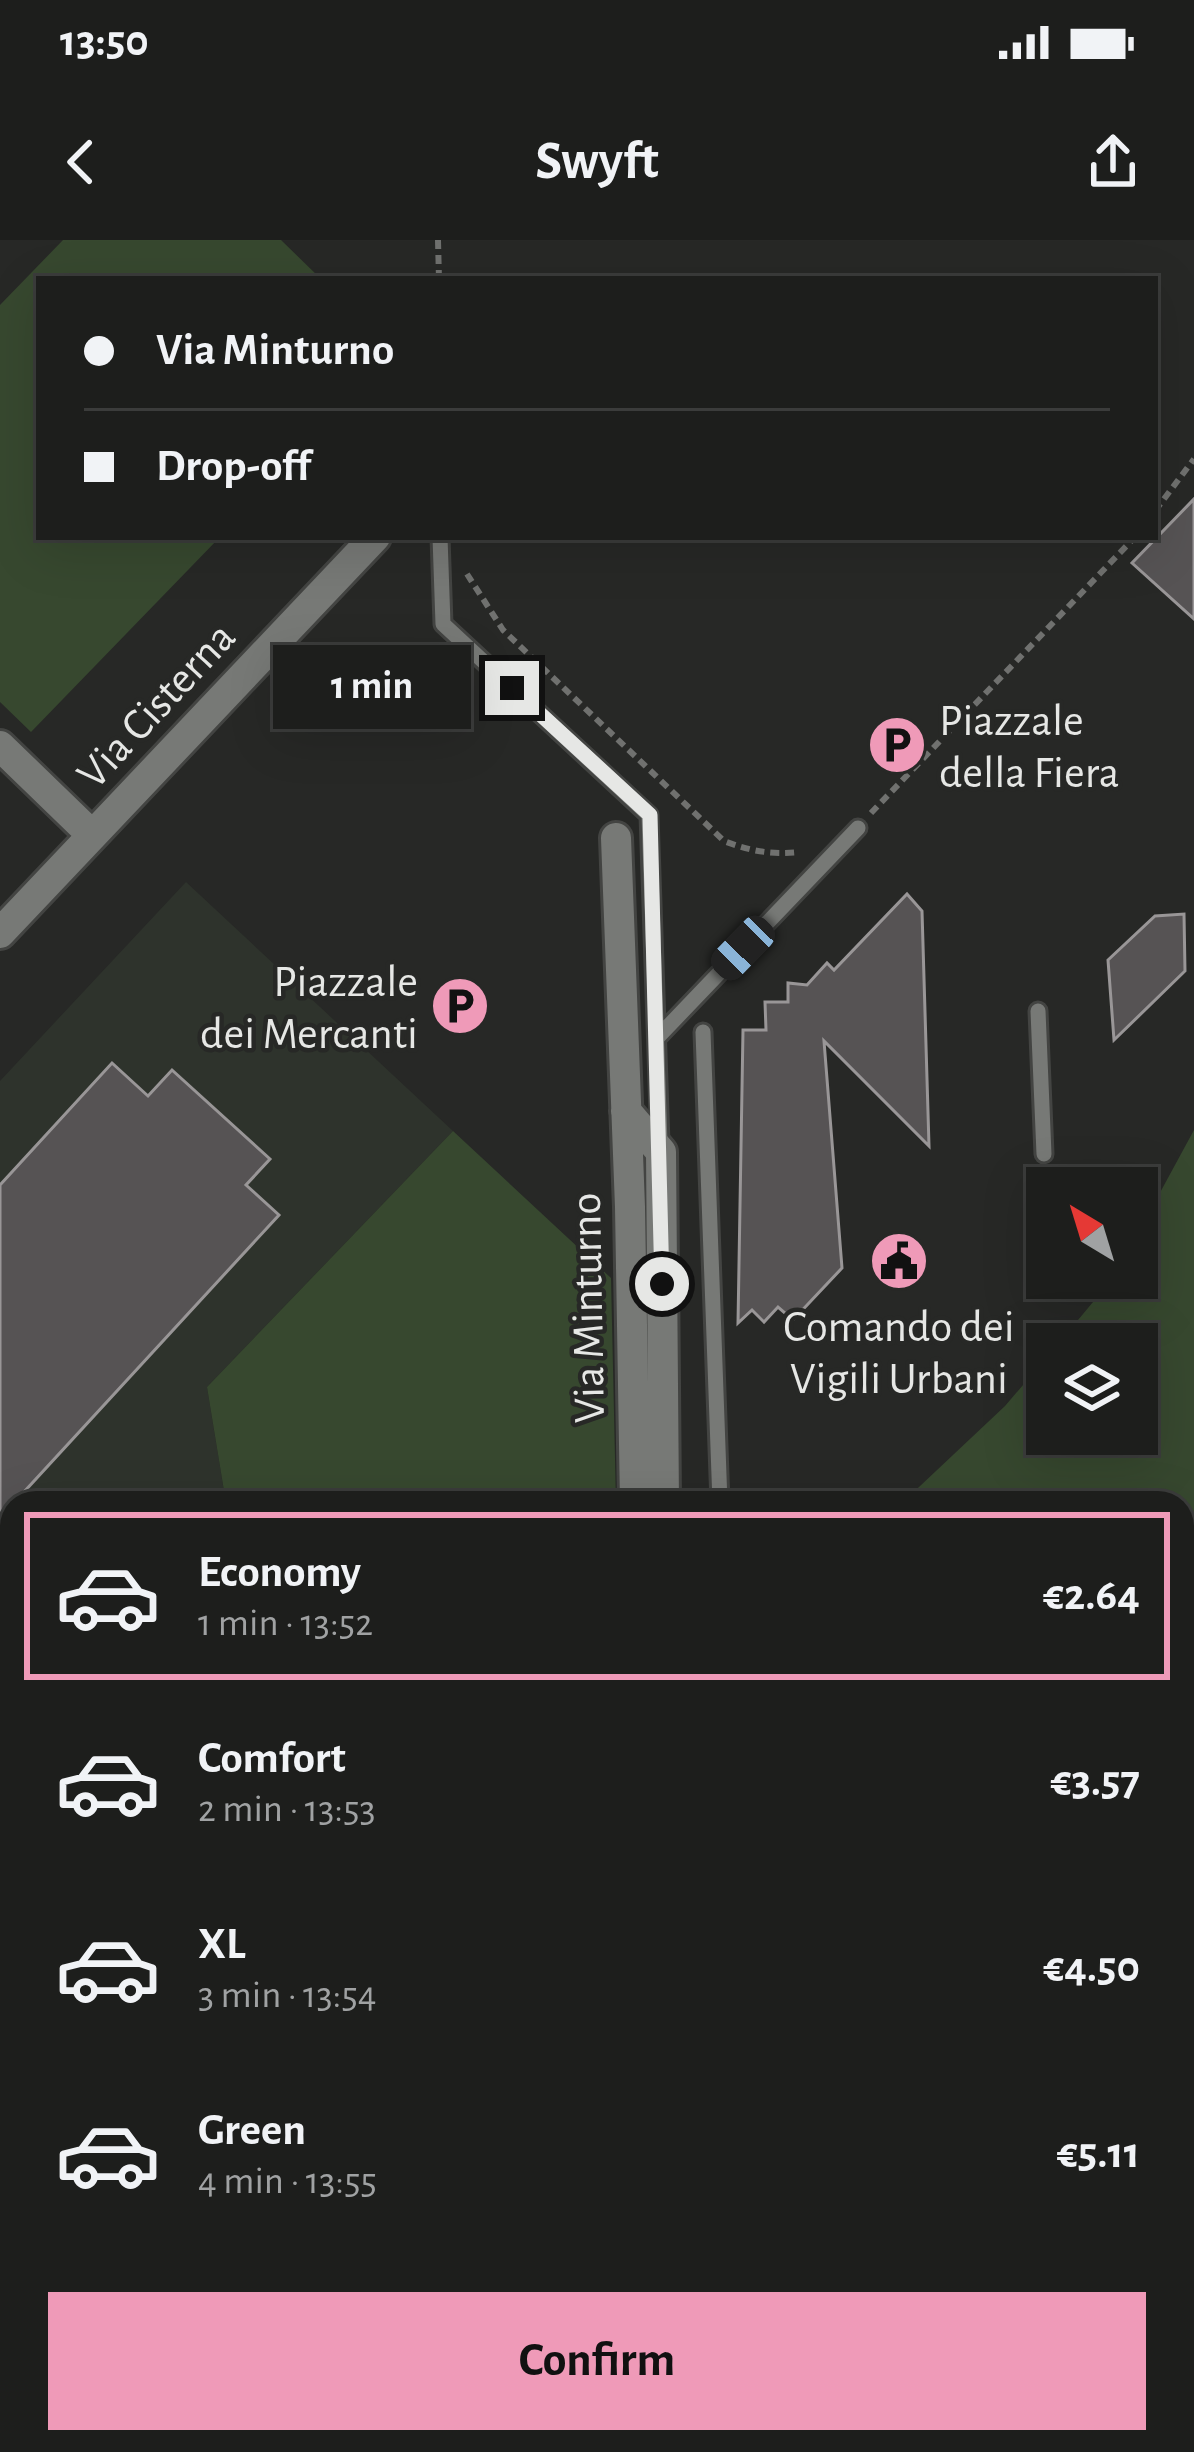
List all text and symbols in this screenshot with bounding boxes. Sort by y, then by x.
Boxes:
text: 13:50 [60,19,149,64]
icon: back [48,129,114,195]
icon: share [1080,129,1146,195]
text: Swyft [535,135,659,189]
text: Via Minturno [156,328,394,373]
text: Drop-off [156,444,311,489]
street label: Via Cisterna [69,614,244,797]
callout: 1 min [272,646,470,730]
route end [485,661,539,715]
text: 1 min [331,667,413,706]
place label: Piazzale della Fiera [939,699,1120,796]
parking icon: Piazzale della Fiera [866,714,928,776]
car [705,910,781,986]
place label: Piazzale dei Mercanti [200,960,418,1057]
parking icon: Piazzale dei Mercanti [429,975,491,1037]
north arrow [1026,1167,1158,1299]
map controls [1026,1167,1158,1455]
street label: Via Minturno [564,1192,613,1424]
public building icon: Comando dei Vigili Urbani [868,1230,930,1292]
route start [635,1257,689,1311]
place label: Comando dei Vigili Urbani [783,1305,1015,1402]
button: layers [1026,1323,1158,1455]
icon: car [54,1542,162,1650]
text: Economy [198,1550,361,1595]
text: €2.64 [1043,1573,1140,1618]
text: 1 min · 13:52 [198,1604,373,1643]
icon: car [54,1728,162,1836]
text: Comfort [198,1736,346,1781]
text: €3.57 [1050,1759,1140,1804]
text: 2 min · 13:53 [198,1790,376,1829]
icon: car [54,1914,162,2022]
text: XL [198,1922,246,1967]
text: €4.50 [1043,1945,1140,1990]
text: 3 min · 13:54 [198,1976,377,2015]
icon: car [54,2100,162,2208]
text: Green [198,2108,306,2153]
text: €5.11 [1057,2131,1140,2176]
text: 4 min · 13:55 [198,2162,377,2201]
button: Confirm [48,2292,1146,2430]

